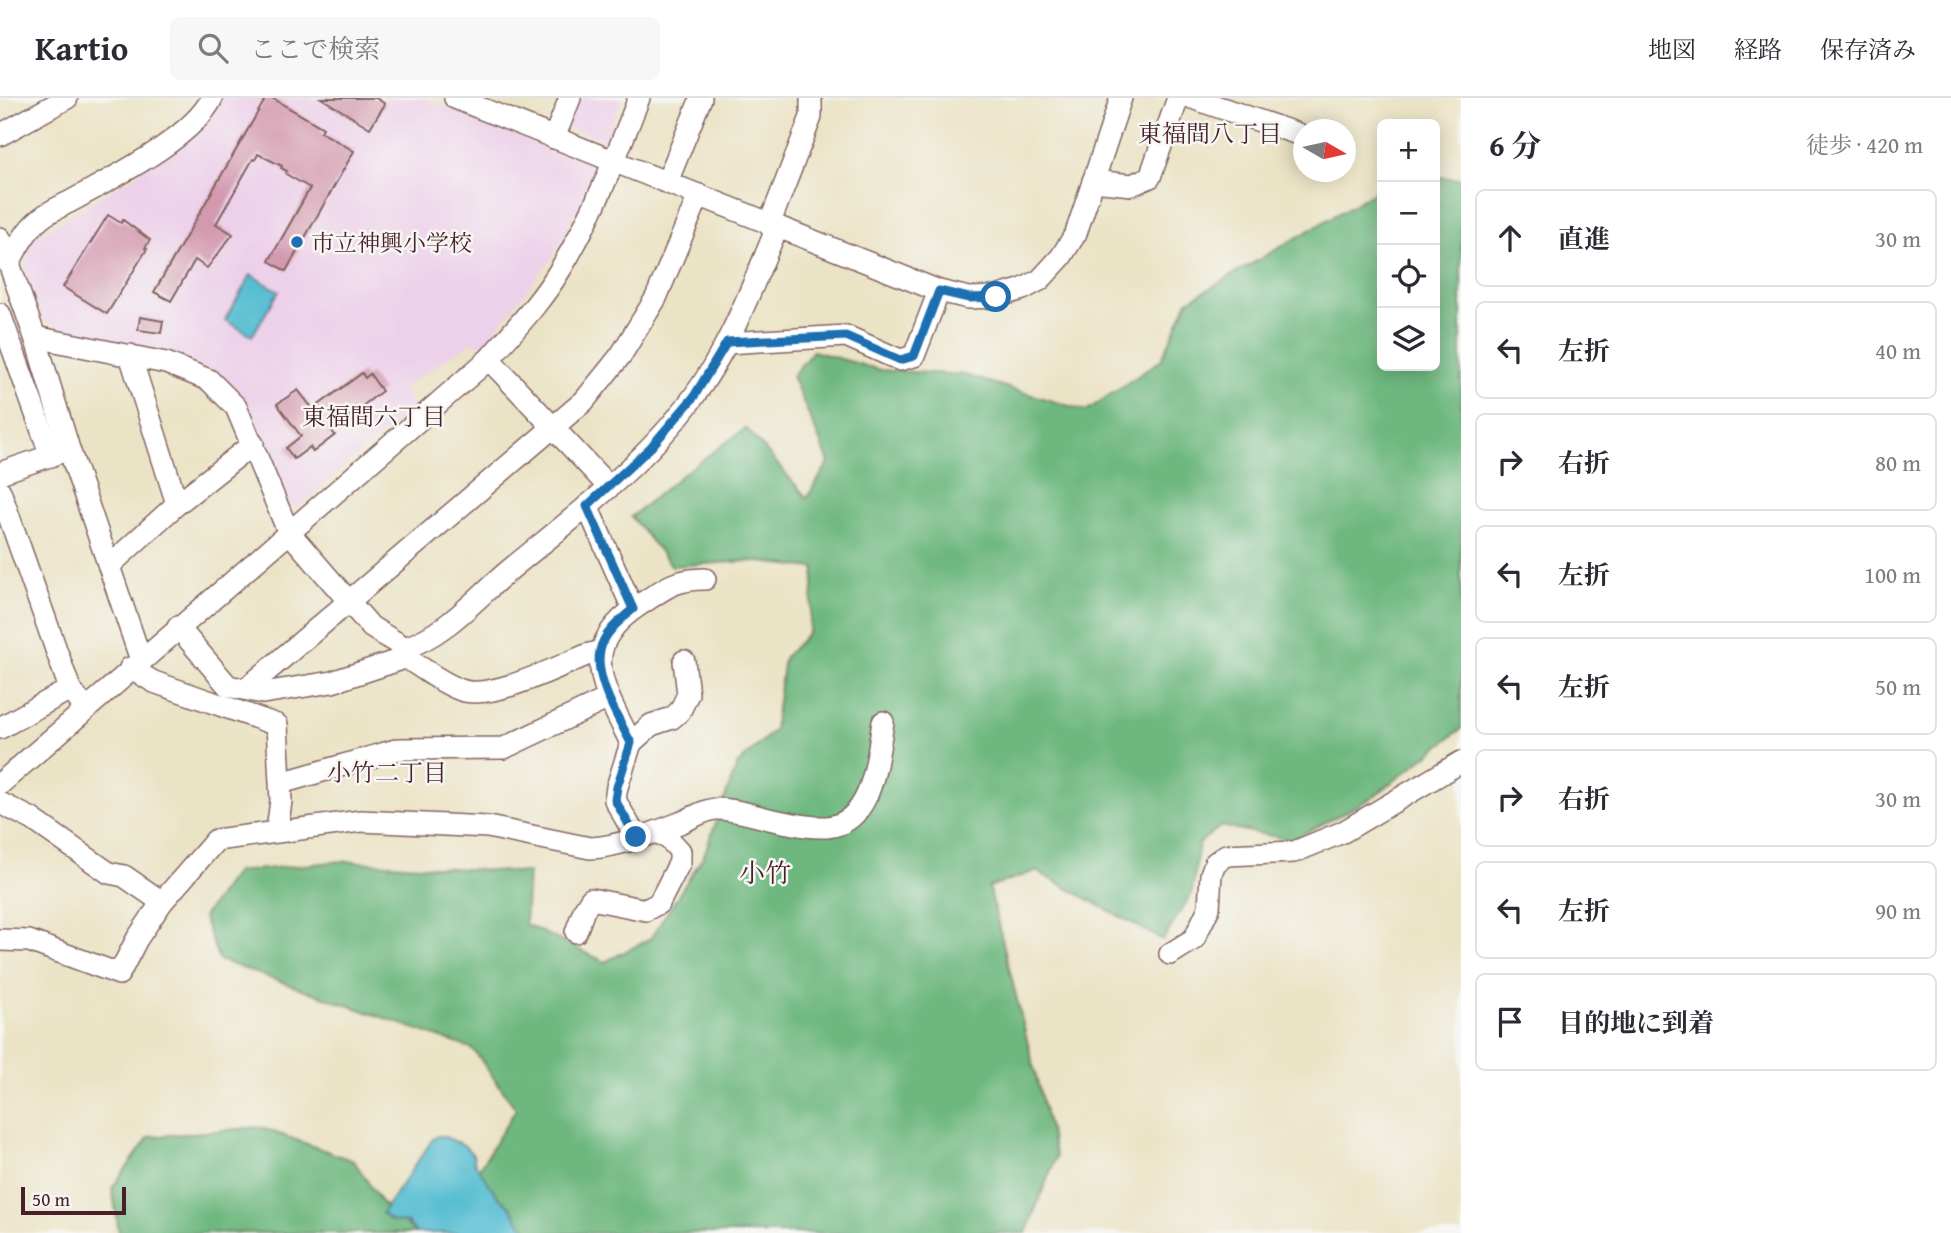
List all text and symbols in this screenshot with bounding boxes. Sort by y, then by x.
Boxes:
search box [170,17,660,80]
text: Kartio [35,24,128,72]
icon: search [194,29,232,67]
text: ここで検索 [250,29,380,68]
text: 地図 [1648,32,1696,67]
text: 経路 [1734,32,1782,67]
text: 保存済み [1820,32,1916,67]
district label: 東福間八丁目 [1138,116,1282,151]
north arrow [1293,119,1356,182]
map controls [1377,119,1440,371]
button: + [1377,119,1440,182]
text: 6 分 [1489,123,1541,167]
text: 徒歩 · 420 m [1806,128,1923,161]
button: − [1377,182,1440,245]
icon: ahead [1491,219,1529,257]
text: 直進 [1558,219,1610,258]
text: 30 m [1875,222,1921,255]
place label: 市立神興小学校 [311,226,472,259]
marker: 市立神興小学校 [289,234,305,250]
button: locate [1377,245,1440,308]
route start [980,281,1011,312]
button: layers [1377,308,1440,371]
icon: left [1491,331,1529,369]
text: 左折 [1558,331,1610,370]
text: 40 m [1875,334,1921,367]
district label: 東福間六丁目 [302,399,446,434]
icon: right [1491,443,1529,481]
text: 右折 [1558,443,1610,482]
text: 80 m [1875,446,1921,479]
icon: left [1491,555,1529,593]
text: 左折 [1558,555,1610,594]
text: 100 m [1864,558,1921,591]
icon: left [1491,667,1529,705]
text: 左折 [1558,667,1610,706]
text: 50 m [1875,670,1921,703]
district label: 小竹二丁目 [327,755,447,790]
icon: right [1491,779,1529,817]
text: 右折 [1558,779,1610,818]
text: 30 m [1875,782,1921,815]
route end [620,821,651,852]
district label: 小竹 [739,853,791,892]
icon: left [1491,891,1529,929]
text: 左折 [1558,891,1610,930]
text: 90 m [1875,894,1921,927]
icon: arrive [1491,1003,1529,1041]
text: 目的地に到着 [1558,1003,1714,1042]
scale bar [21,1184,126,1216]
text: 50 m [32,1185,70,1213]

